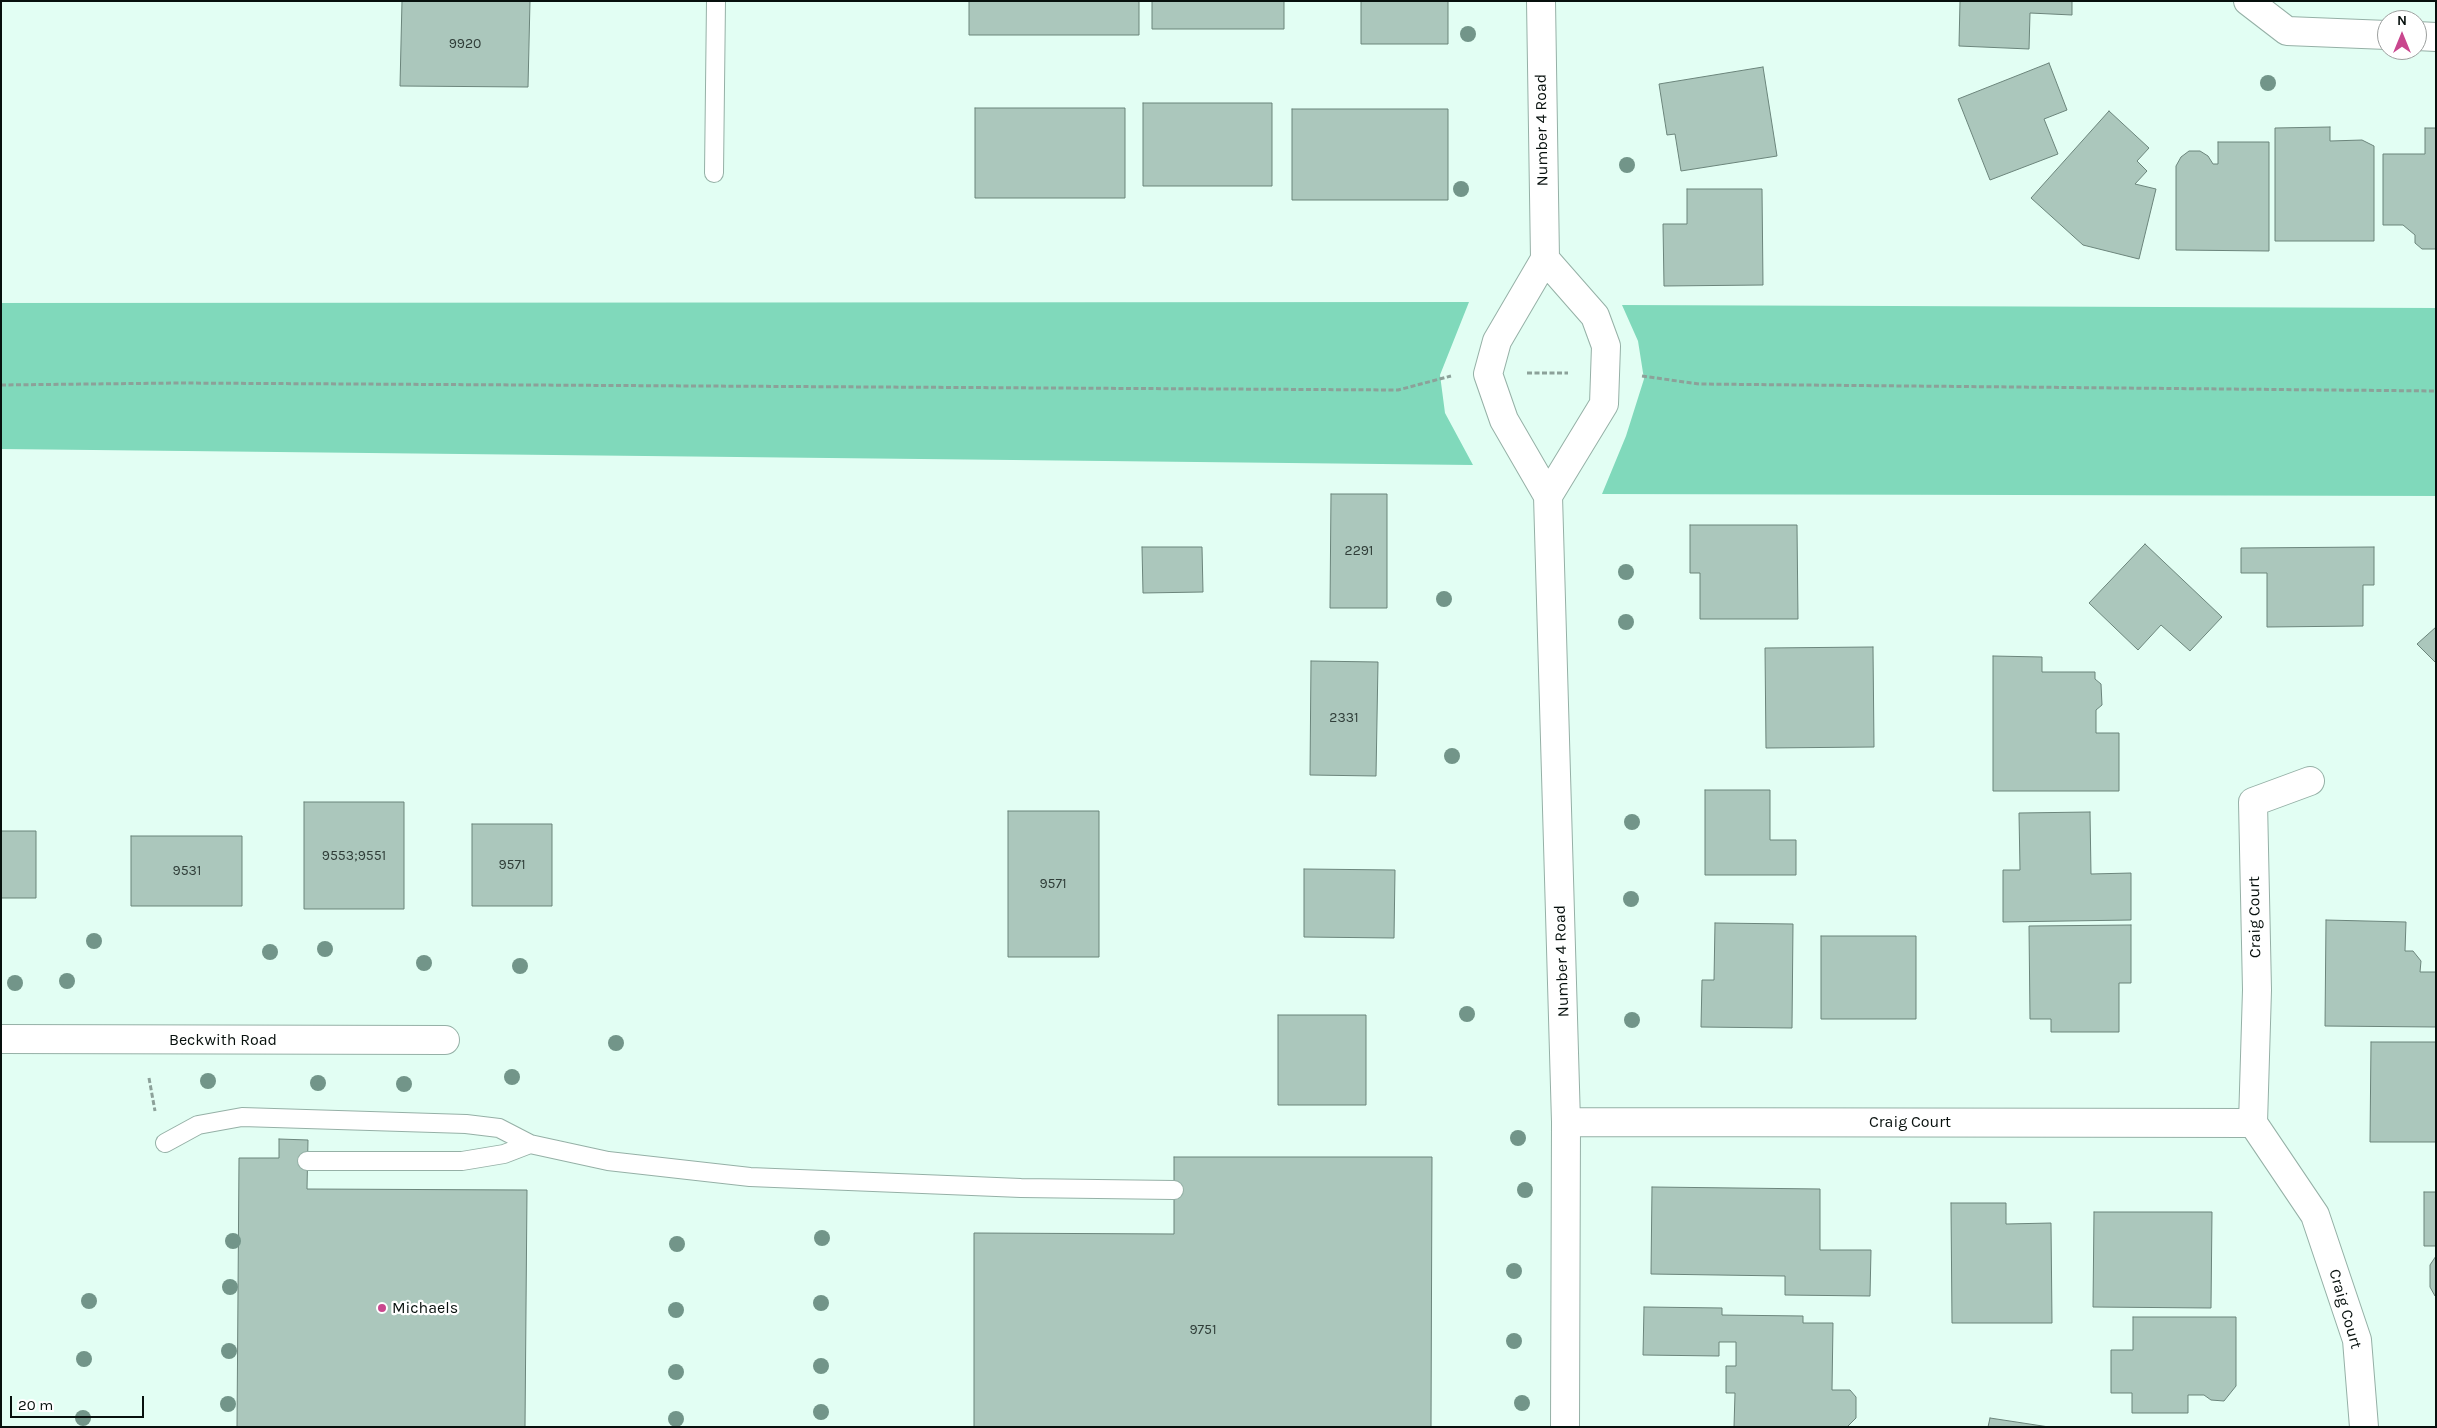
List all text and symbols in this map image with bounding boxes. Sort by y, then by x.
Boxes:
north arrow [2377,10,2427,60]
text: N [2397,12,2407,29]
house number: 9920 [449,36,481,52]
street label: Number 4 Road [1531,74,1553,186]
house number: 2291 [1345,543,1373,559]
house number: 2331 [1329,710,1359,726]
house number: 9553;9551 [322,848,386,864]
house number: 9571 [498,857,526,873]
house number: 9531 [173,863,201,879]
house number: 9571 [1039,876,1067,892]
street label: Craig Court [2245,876,2265,958]
street label: Number 4 Road [1550,904,1574,1018]
street label: Beckwith Road [169,1030,277,1050]
street label: Craig Court [1869,1112,1951,1132]
street label: Craig Court [2324,1267,2366,1351]
place label: Michaels [392,1298,458,1318]
marker: Michaels [376,1302,388,1314]
house number: 9751 [1189,1322,1217,1338]
scale bar [12,1386,146,1418]
text: 20 m [18,1396,53,1414]

